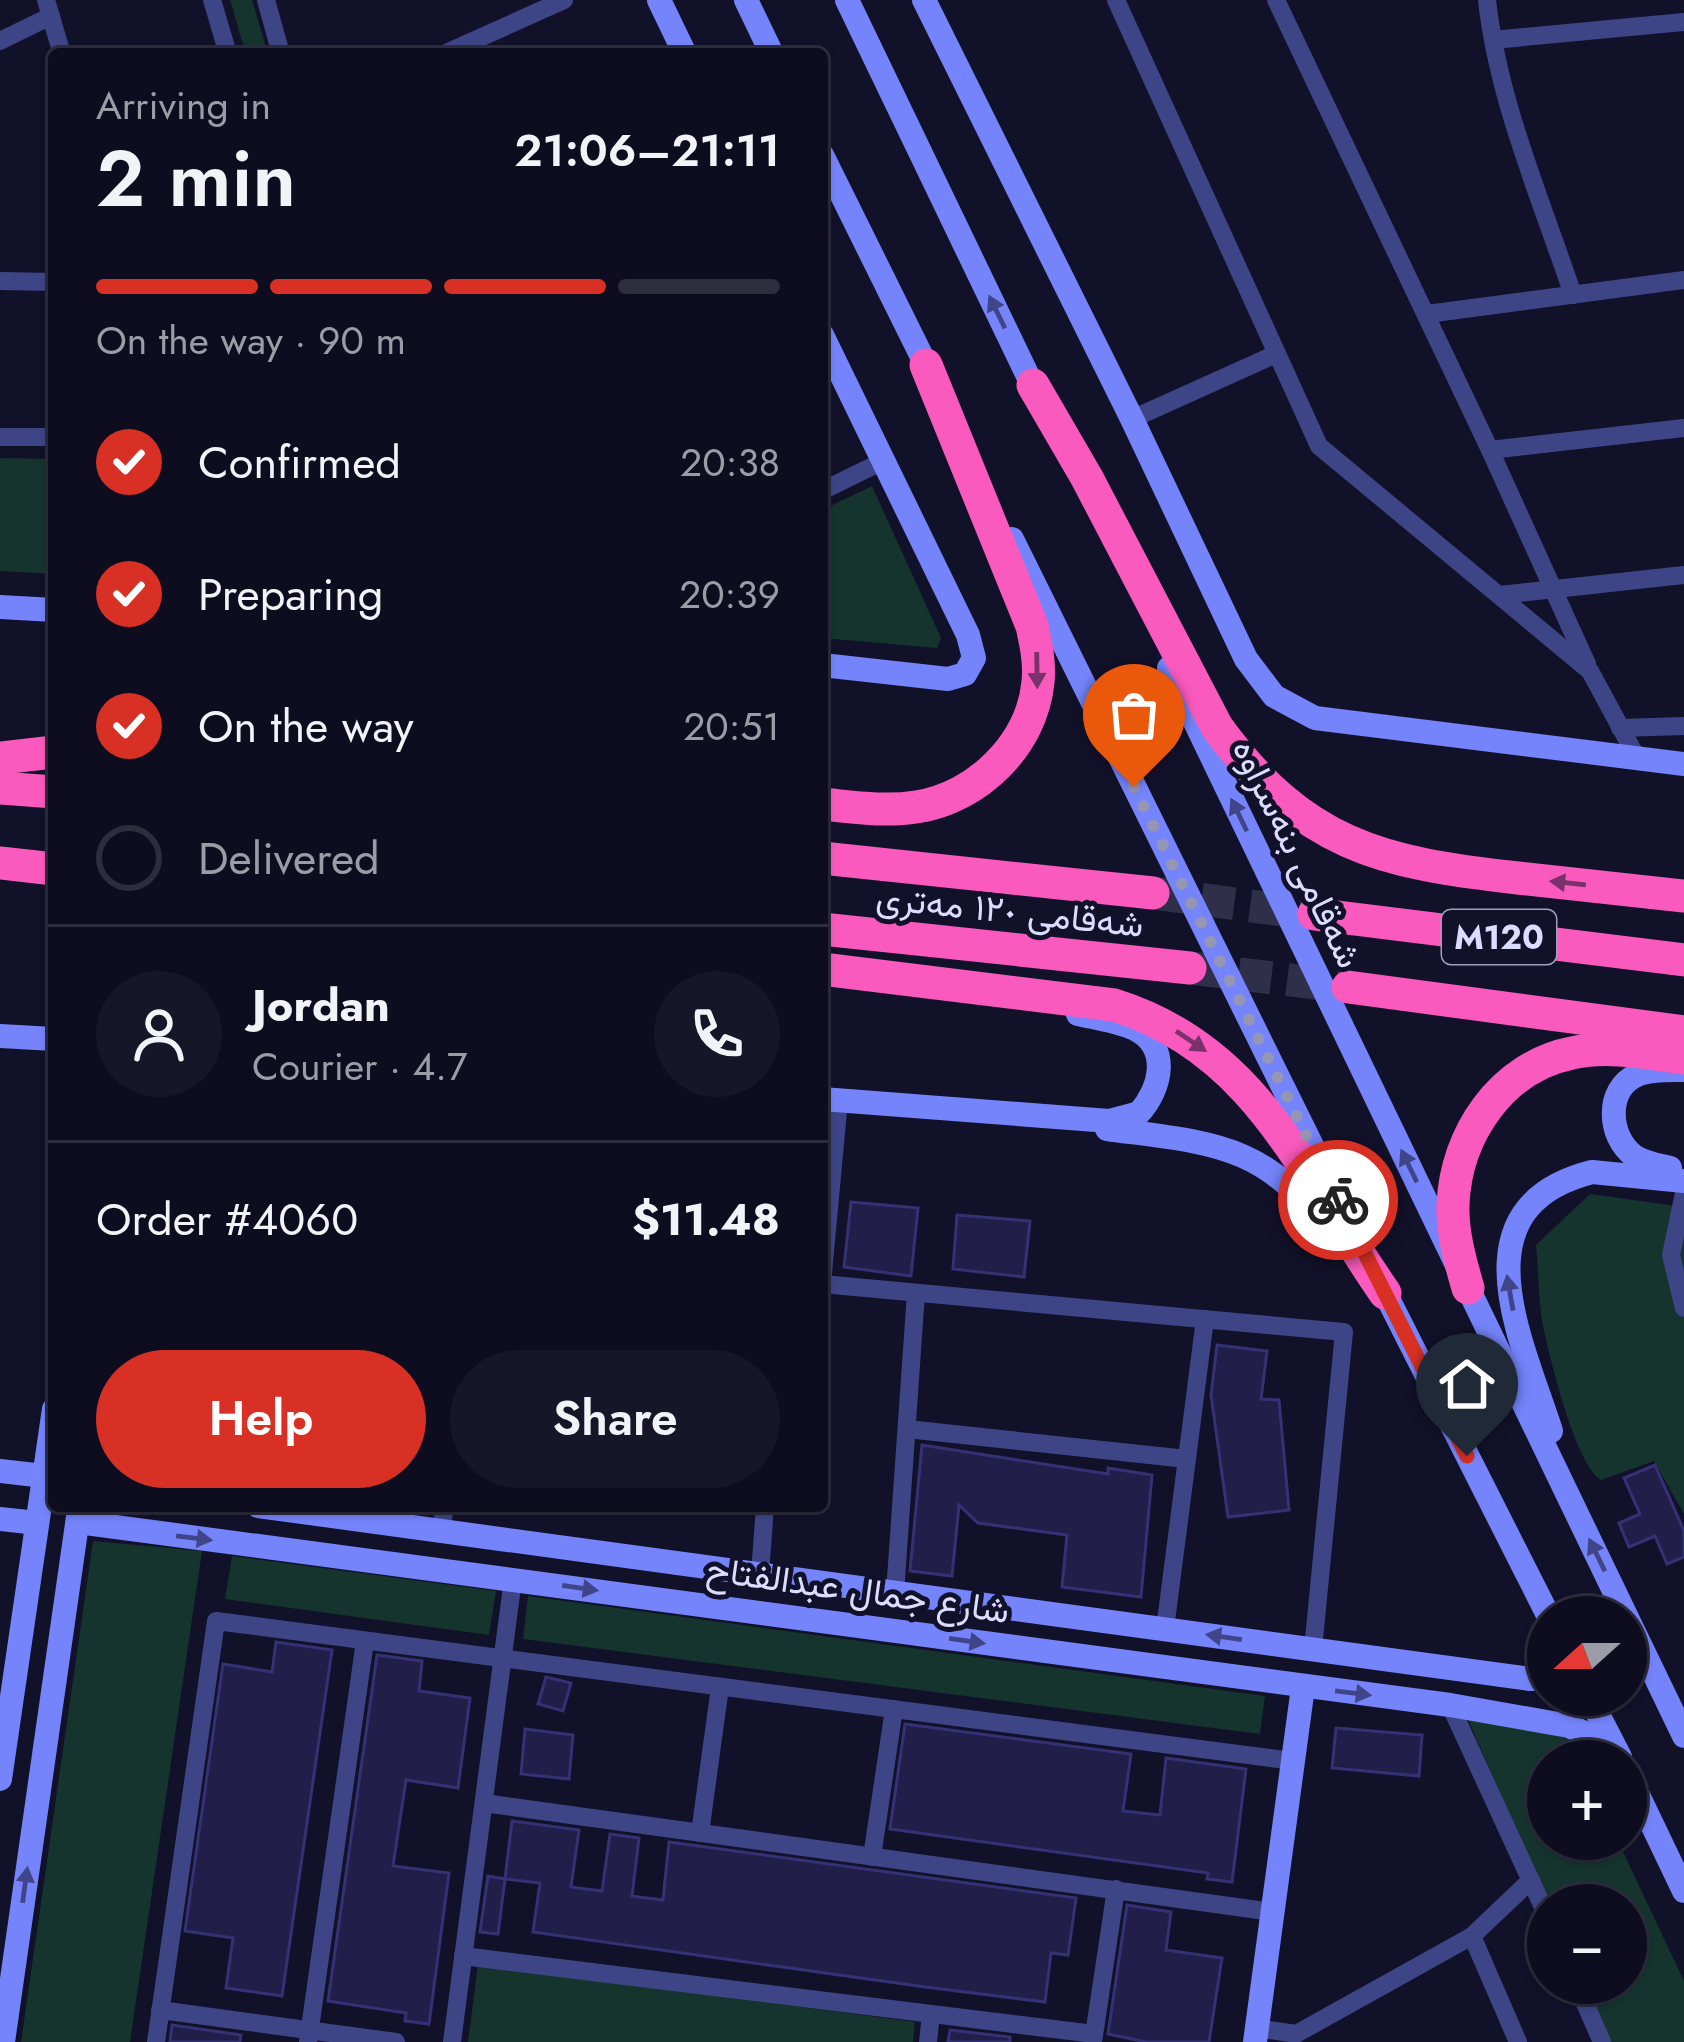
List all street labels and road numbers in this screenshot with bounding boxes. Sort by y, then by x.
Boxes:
street label: شەقامی بنەسراوە [1220,730,1376,976]
street label: شەقامی ١٢٠ مەتری [874,870,1146,950]
road number: M120 [1442,910,1556,964]
street label: شارع جمال عبدالفتاح [703,1542,1013,1636]

